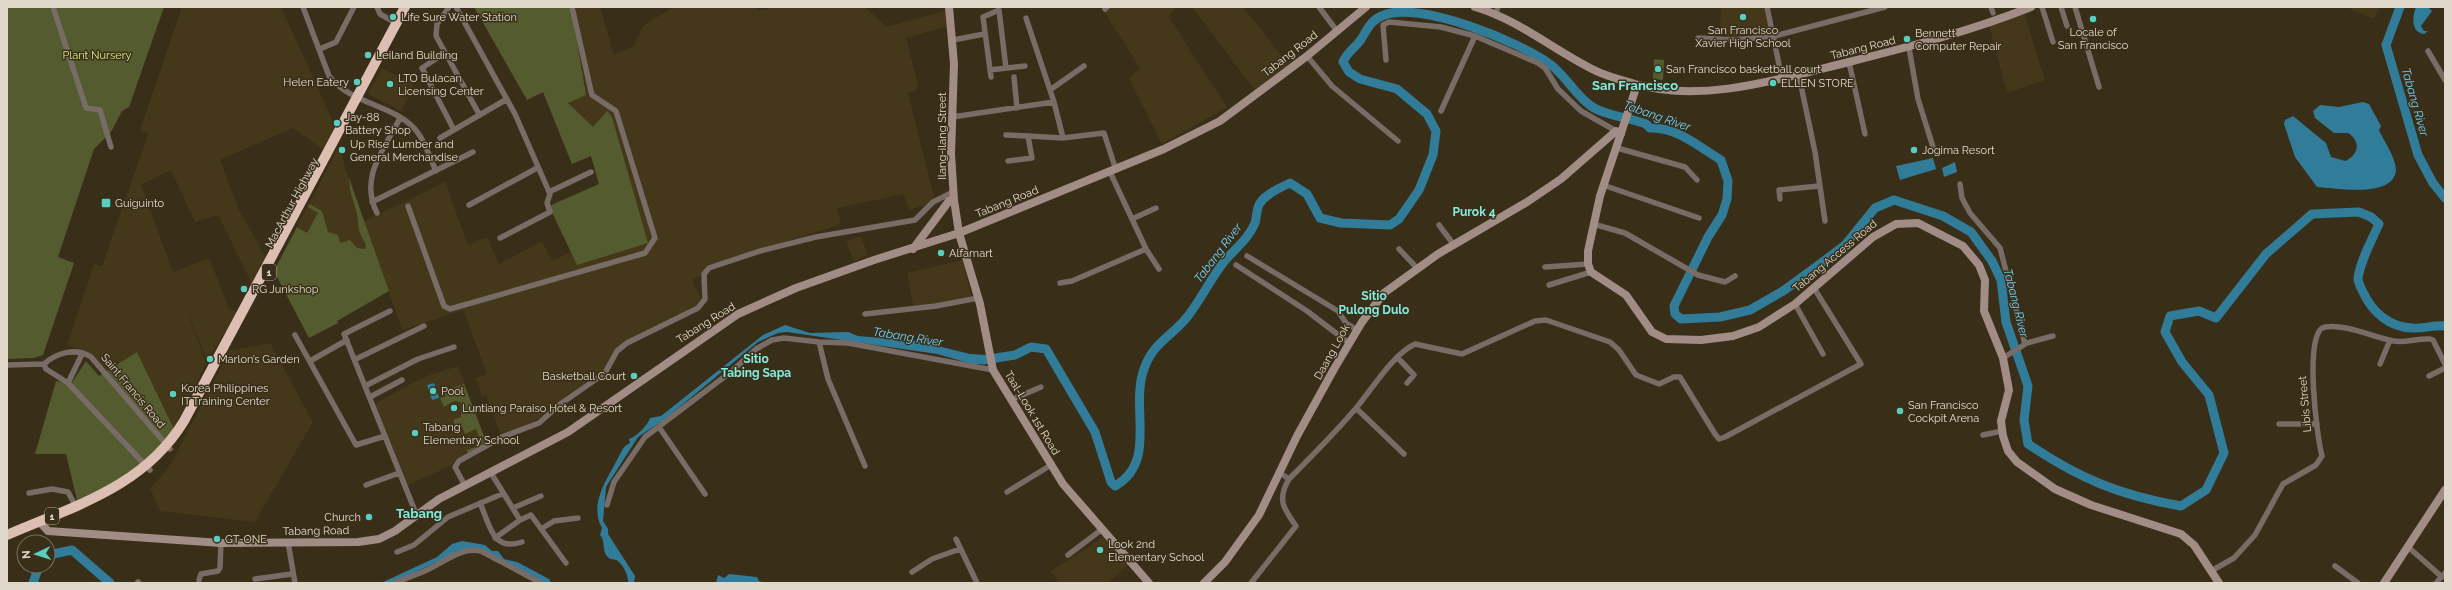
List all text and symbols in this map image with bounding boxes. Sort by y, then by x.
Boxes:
place label: Life Sure Water Station [401,11,517,24]
marker: Life Sure Water Station [388,12,398,22]
marker: San Francisco Xavier High School [1738,12,1748,22]
marker: Locale of San Francisco [2088,14,2098,24]
place label: San Francisco Xavier High School [1695,24,1791,50]
place label: Locale of San Francisco [2058,26,2129,52]
place label: Bennett Computer Repair [1915,27,2002,53]
street label: Tabang Road [1260,28,1320,80]
street label: Tabang Road [1829,34,1897,62]
marker: Bennett Computer Repair [1902,34,1912,44]
park label: Plant Nursery [62,49,132,62]
place label: Leiland Building [376,49,458,62]
marker: Leiland Building [363,50,373,60]
place label: San Francisco basketball court [1666,63,1821,76]
marker: San Francisco basketball court [1653,64,1663,74]
water label: Tabang River [2399,66,2432,139]
place label: LTO Bulacan Licensing Center [398,72,484,98]
place label: Helen Eatery [283,76,349,89]
marker: Helen Eatery [352,77,362,87]
place label: ELLEN STORE [1781,77,1854,90]
district label: San Francisco [1592,78,1678,93]
marker: ELLEN STORE [1768,78,1778,88]
marker: LTO Bulacan Licensing Center [385,79,395,89]
street label: Ilang-ilang Street [936,92,949,180]
water label: Tabang River [1621,98,1693,134]
place label: Jay-88 Battery Shop [345,111,411,137]
marker: Jay-88 Battery Shop [332,118,342,128]
place label: Up Rise Lumber and General Merchandise [350,138,459,164]
place label: Jogima Resort [1922,144,1995,157]
marker: Up Rise Lumber and General Merchandise [337,145,347,155]
marker: Jogima Resort [1909,145,1919,155]
street label: MacArthur Highway [263,156,321,250]
street label: Tabang Road [974,183,1041,221]
marker: Guiguinto [100,197,112,209]
place label: Guiguinto [115,197,164,210]
district label: Purok 4 [1452,205,1496,219]
street label: Tabang Access Road [1790,217,1880,295]
water label: Tabang River [1191,220,1245,285]
place label: Alfamart [949,247,993,260]
marker: Alfamart [936,248,946,258]
road number: 1 [262,264,276,280]
water label: Tabang River [2001,267,2032,340]
place label: RG Junkshop [252,283,319,296]
marker: RG Junkshop [239,284,249,294]
district label: Sitio Pulong Dulo [1339,289,1409,317]
street label: Tabang Road [674,300,738,346]
street label: Daang Look [1312,322,1353,382]
water label: Tabang River [872,325,945,350]
street label: Saint Francis Road [98,351,168,431]
district label: Sitio Tabing Sapa [721,352,791,380]
place label: Marlon’s Garden [218,353,300,366]
marker: Marlon’s Garden [205,354,215,364]
street label: Taal-Look 1st Road [1002,369,1062,458]
place label: Basketball Court [542,370,626,383]
marker: Basketball Court [629,371,639,381]
street label: Libis Street [2296,375,2314,433]
place label: Korea Philippines IT Training Center [181,382,270,408]
place label: Pool [441,385,464,398]
marker: Pool [428,386,438,396]
marker: Korea Philippines IT Training Center [168,389,178,399]
place label: San Francisco Cockpit Arena [1908,399,1979,425]
place label: Luntiang Paraiso Hotel & Resort [462,402,622,415]
marker: Luntiang Paraiso Hotel & Resort [449,403,459,413]
marker: San Francisco Cockpit Arena [1895,406,1905,416]
place label: Tabang Elementary School [423,421,519,447]
marker: Tabang Elementary School [410,428,420,438]
district label: Tabang [396,506,442,521]
road number: 1 [45,508,59,524]
place label: Church [324,511,361,524]
marker: Church [364,512,374,522]
street label: Tabang Road [283,524,350,538]
place label: GT-ONE [225,533,267,546]
north arrow [16,534,56,574]
marker: GT-ONE [212,534,222,544]
place label: Look 2nd Elementary School [1108,538,1204,564]
marker: Look 2nd Elementary School [1095,545,1105,555]
text: N [20,550,33,559]

